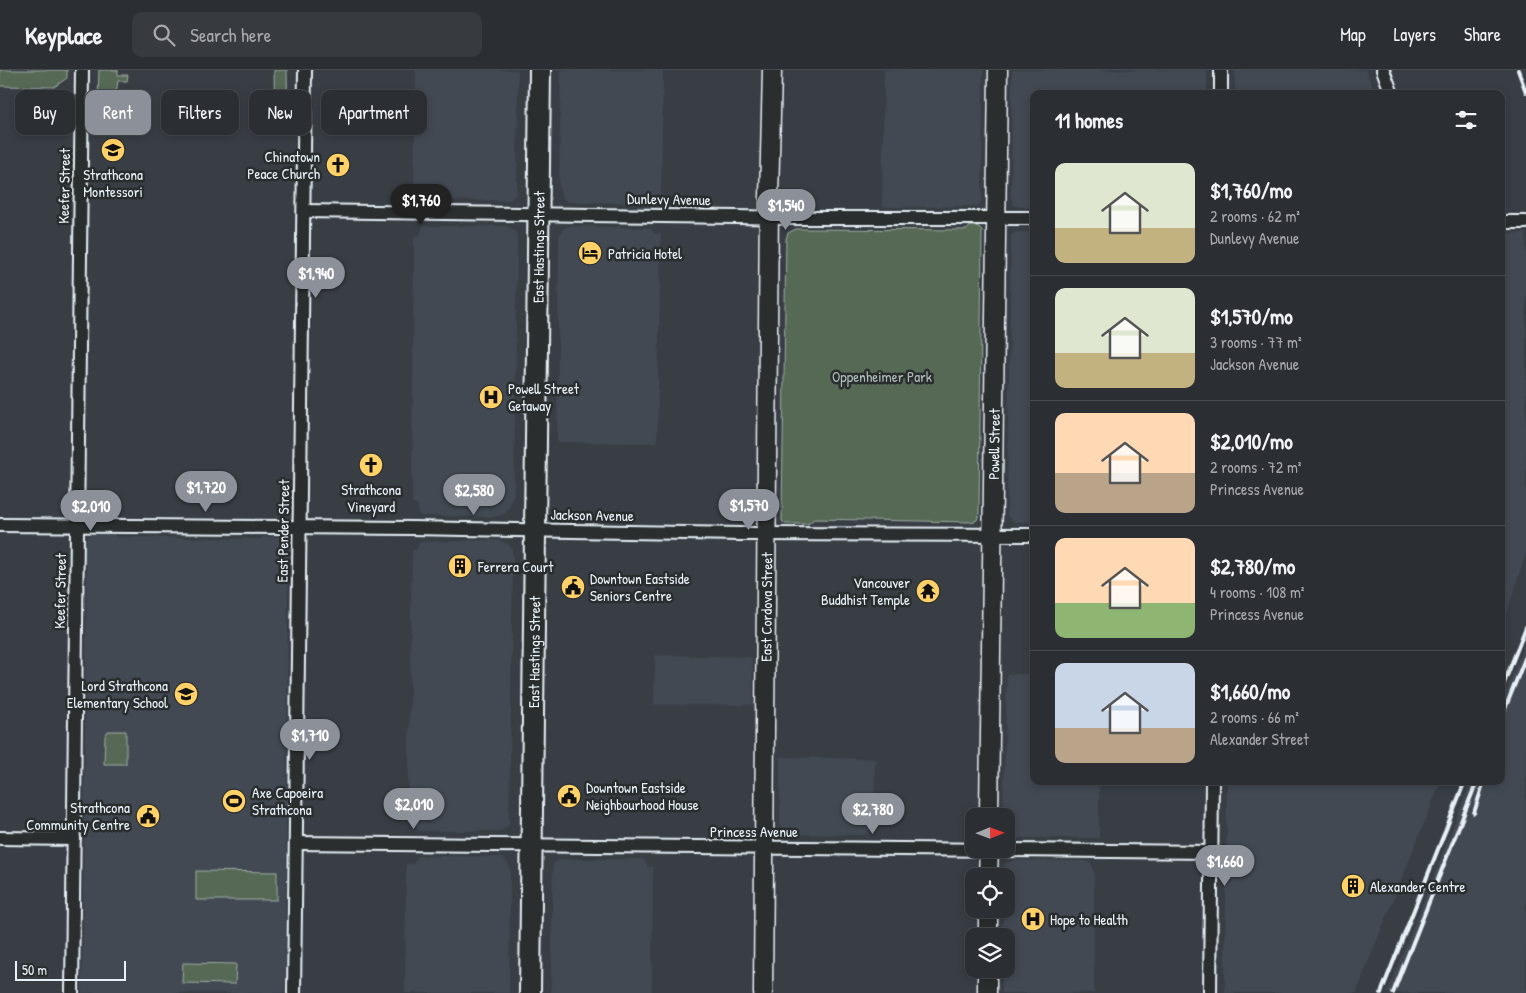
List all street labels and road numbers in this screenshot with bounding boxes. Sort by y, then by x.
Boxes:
street label: Keefer Street [53,147,75,224]
street label: Dunlevy Avenue [627,188,711,210]
street label: East Hastings Street [527,190,549,303]
street label: Powell Street [983,408,1004,480]
street label: East Pender Street [272,479,294,583]
street label: Jackson Avenue [550,504,634,526]
street label: East Cordova Street [755,551,777,662]
street label: Keefer Street [49,552,71,629]
street label: East Hastings Street [523,595,545,708]
street label: Princess Avenue [710,821,798,842]

